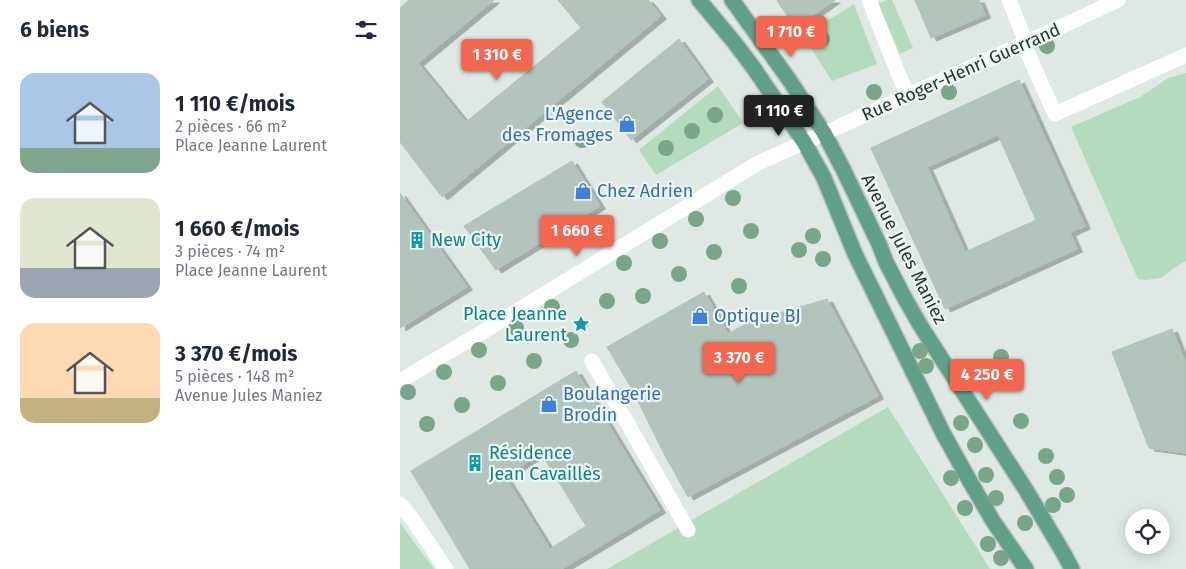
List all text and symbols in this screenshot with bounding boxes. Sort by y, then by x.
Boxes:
pin: 1 710 € [745,15,837,58]
icon: filters [352,16,380,44]
text: 6 biens [20,17,89,43]
street label: Rue Roger-Henri Guerrand [858,18,1064,126]
text: 1 710 € [767,22,815,41]
pin: 1 310 € [451,38,543,81]
text: 1 310 € [472,45,522,64]
text: 1 110 €/mois [175,91,295,117]
icon: home [60,93,120,153]
pin: 1 110 € [733,94,825,137]
text: 1 110 € [755,101,803,120]
place label: L'Agence des Fromages [502,103,613,146]
shop icon: L'Agence des Fromages [617,114,637,134]
text: 2 pièces · 66 m² [175,117,287,136]
text: Place Jeanne Laurent [175,136,327,155]
street label: Avenue Jules Maniez [857,170,951,328]
place label: Chez Adrien [597,180,693,202]
shop icon: Chez Adrien [573,181,593,201]
pin: 1 660 € [531,214,623,257]
text: 1 660 €/mois [175,216,299,242]
icon: home [60,218,120,278]
text: 1 660 € [551,221,603,240]
place label: New City [431,229,501,251]
building icon: New City [407,230,427,250]
text: 3 pièces · 74 m² [175,242,285,261]
text: Place Jeanne Laurent [175,261,327,280]
place label: Place Jeanne Laurent [463,303,567,346]
place label: Optique BJ [714,305,801,327]
shop icon: Optique BJ [690,306,710,326]
place icon: Place Jeanne Laurent [571,314,591,334]
text: 3 370 €/mois [175,341,297,367]
pin: 3 370 € [693,342,785,384]
icon: home [60,343,120,403]
text: 3 370 € [714,348,764,367]
pin: 4 250 € [941,358,1033,401]
text: 4 250 € [961,365,1013,384]
text: 5 pièces · 148 m² [175,367,294,386]
place label: Boulangerie Brodin [563,383,661,426]
text: Avenue Jules Maniez [175,386,322,405]
shop icon: Boulangerie Brodin [539,394,559,414]
place label: Résidence Jean Cavaillès [489,442,601,485]
building icon: Résidence Jean Cavaillès [465,453,485,473]
map controls [1125,509,1170,554]
button: locate [1125,509,1170,554]

